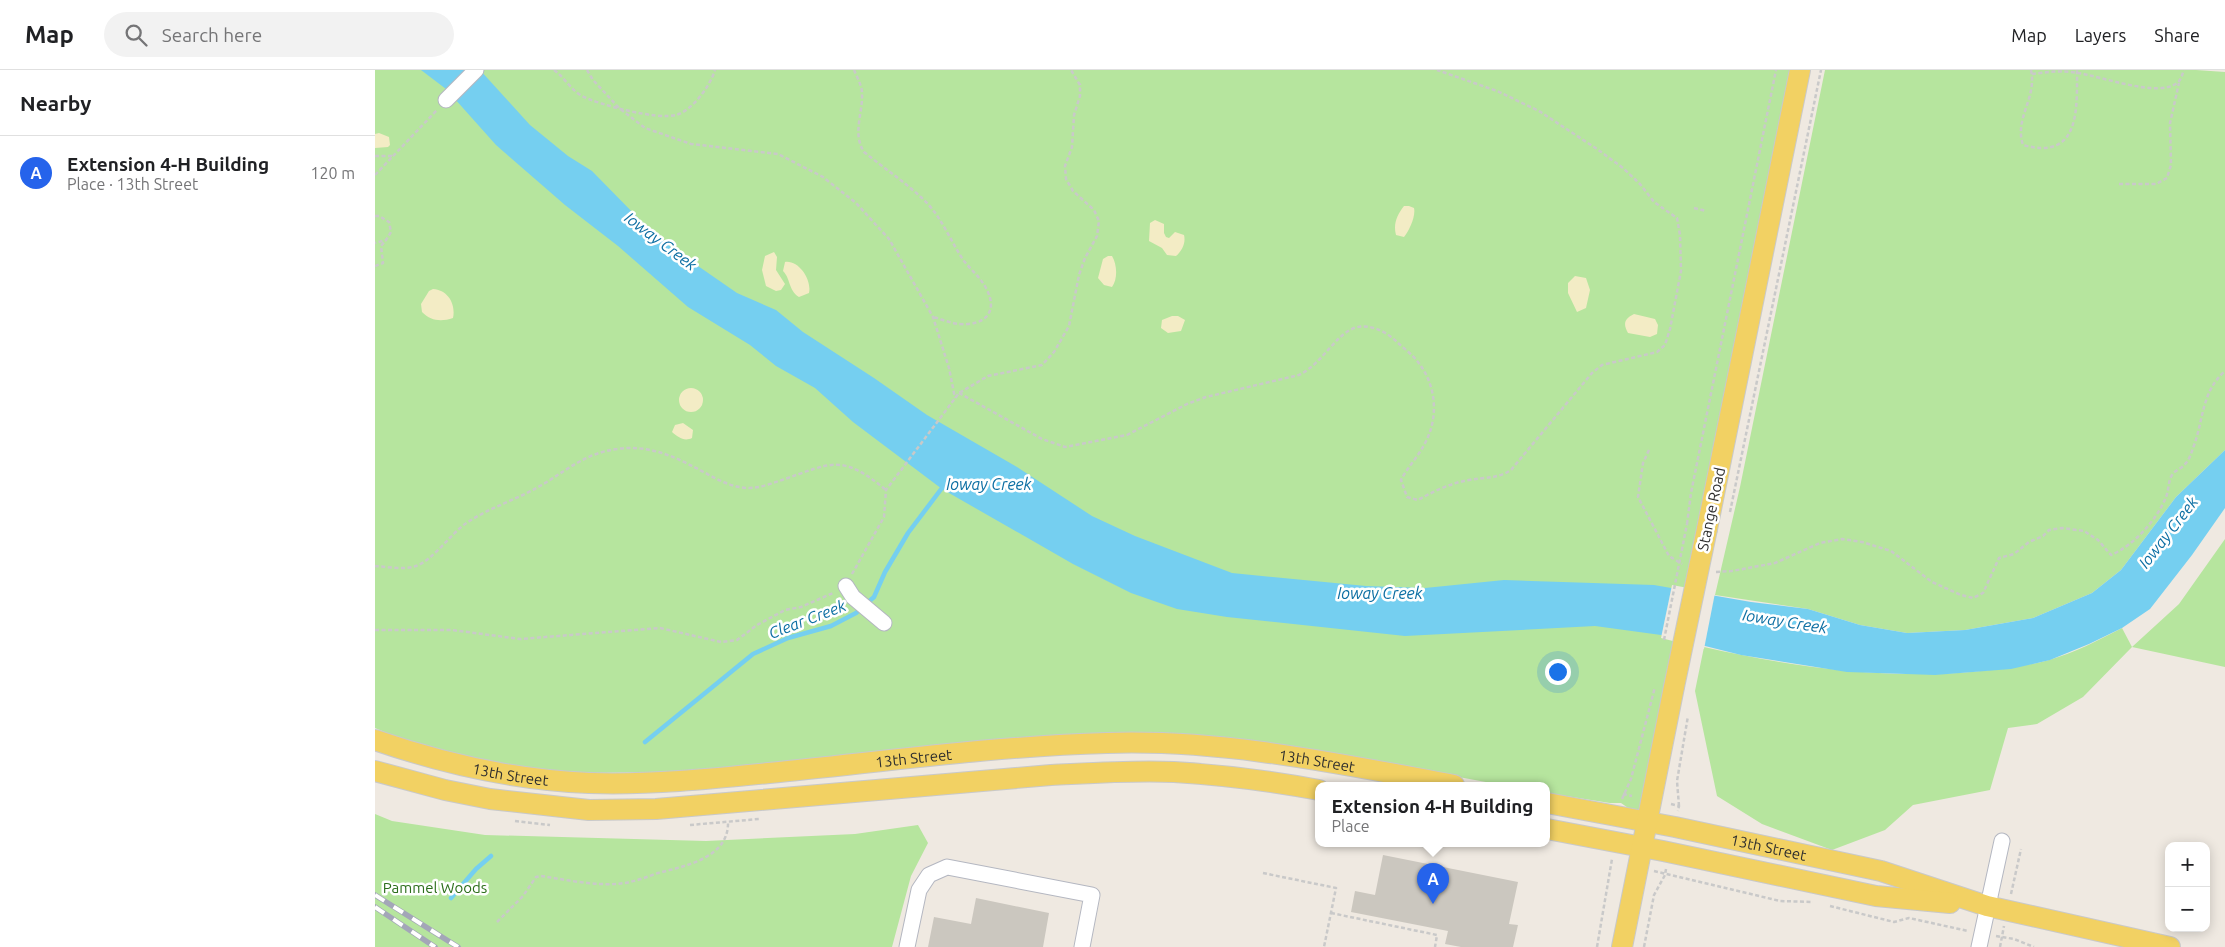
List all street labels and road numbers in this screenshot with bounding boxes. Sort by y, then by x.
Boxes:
street label: Stange Road [1694,466,1728,552]
street label: 13th Street [874,745,953,770]
street label: 13th Street [1278,746,1357,775]
street label: 13th Street [471,759,549,788]
street label: 13th Street [1729,831,1808,863]

